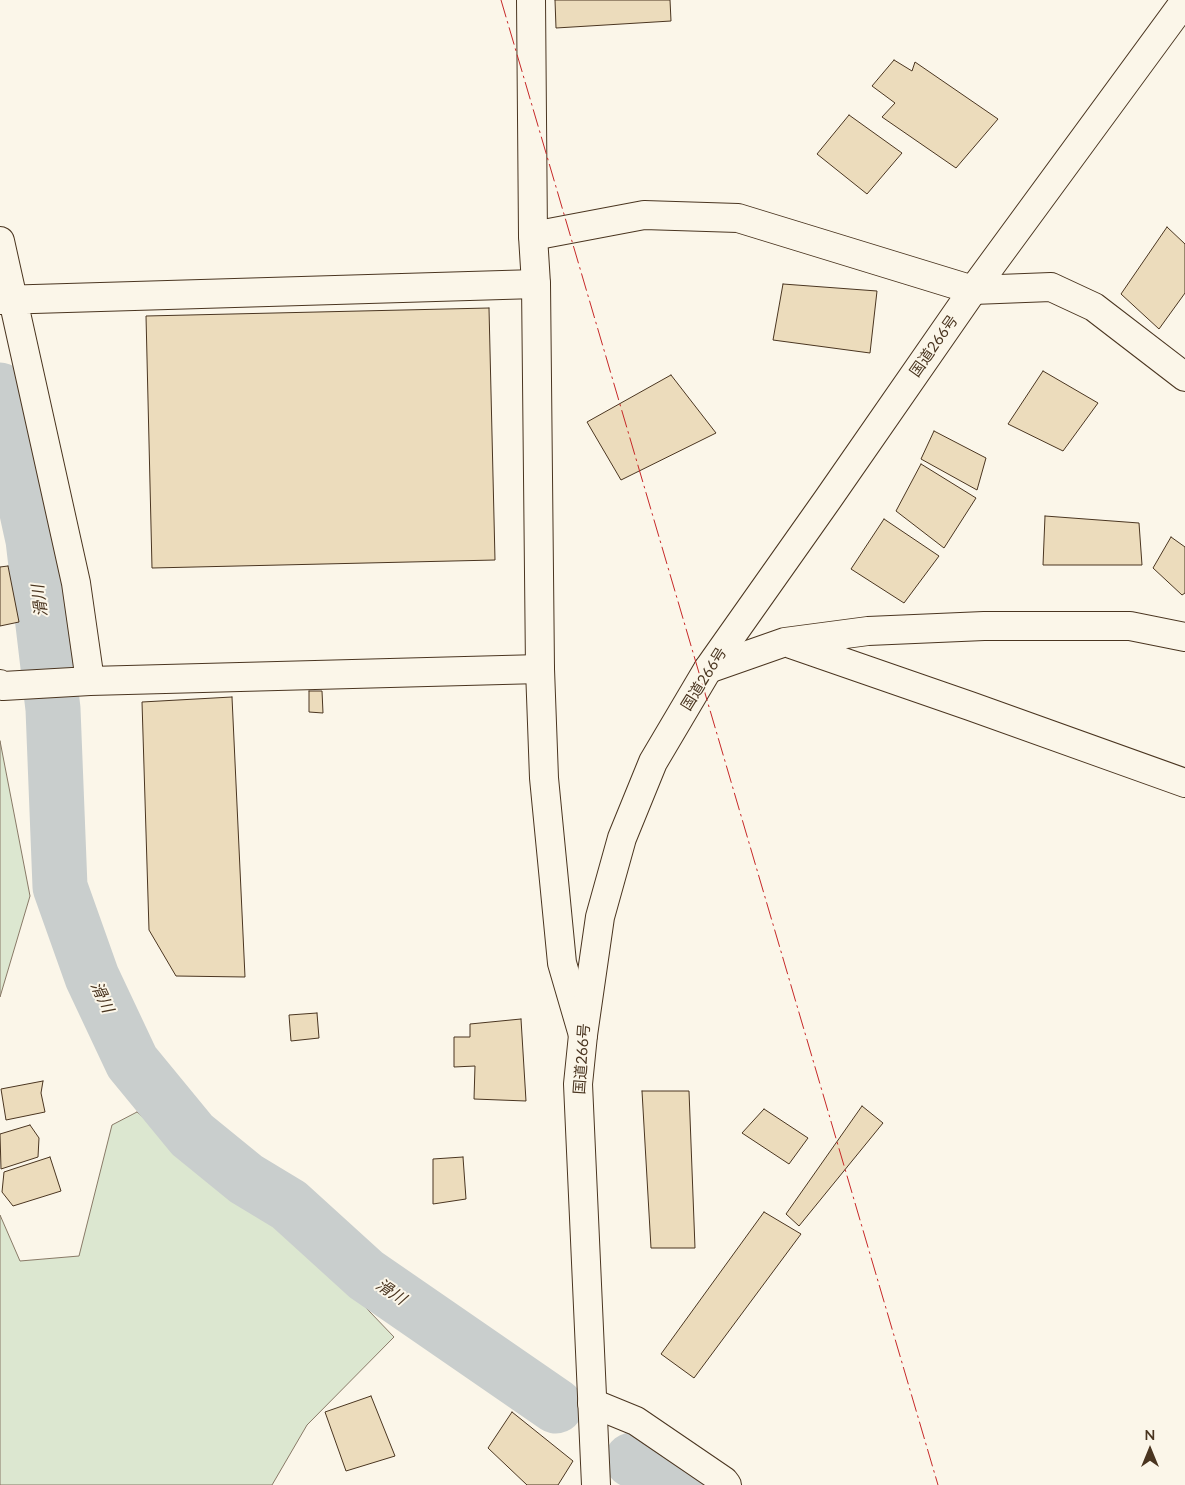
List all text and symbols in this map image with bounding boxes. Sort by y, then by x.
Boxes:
street label: 国道266号 [906,312,962,380]
water label: 滑川 [29,584,51,618]
street label: 国道266号 [678,644,730,714]
water label: 滑川 [87,978,117,1016]
street label: 国道266号 [571,1023,593,1095]
water label: 滑川 [372,1275,410,1309]
north arrow [1125,1425,1175,1475]
text: N [1145,1426,1155,1443]

